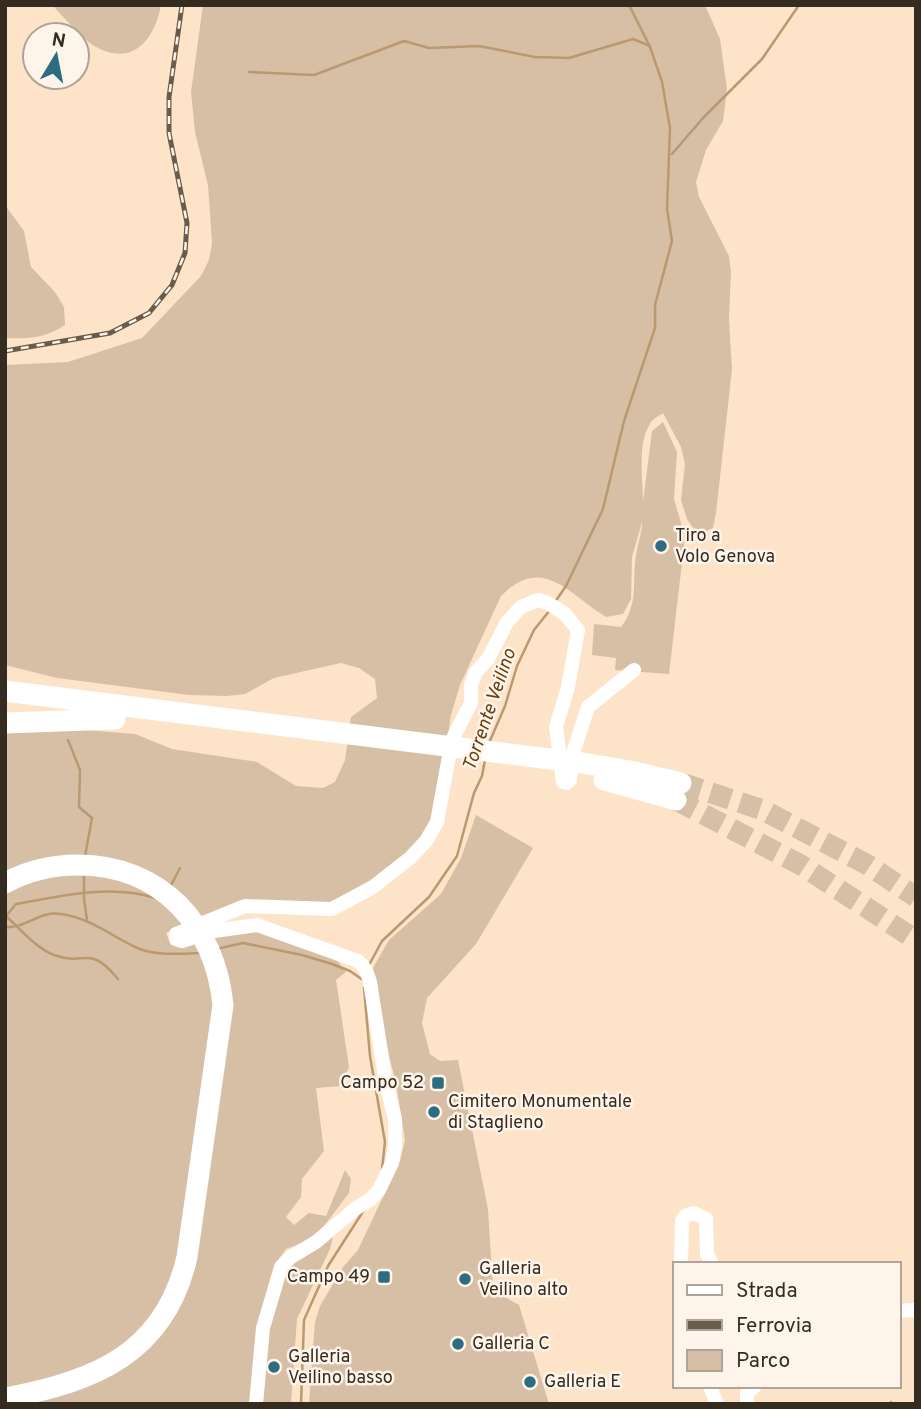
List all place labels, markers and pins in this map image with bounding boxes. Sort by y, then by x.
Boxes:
place label: Tiro a Volo Genova [675,525,775,569]
marker: Tiro a Volo Genova [653,538,669,554]
place label: Campo 52 [340,1072,424,1095]
marker: Campo 52 [430,1075,446,1091]
place label: Cimitero Monumentale di Staglieno [448,1091,632,1135]
marker: Cimitero Monumentale di Staglieno [426,1104,442,1120]
place label: Galleria Veilino alto [479,1258,568,1302]
place label: Campo 49 [287,1266,370,1289]
marker: Campo 49 [376,1269,392,1285]
marker: Galleria Veilino alto [457,1271,473,1287]
place label: Galleria C [472,1333,550,1356]
marker: Galleria C [450,1336,466,1352]
place label: Galleria Veilino basso [288,1346,393,1390]
marker: Galleria Veilino basso [266,1359,282,1375]
place label: Galleria E [544,1371,621,1394]
marker: Galleria E [522,1374,538,1390]

